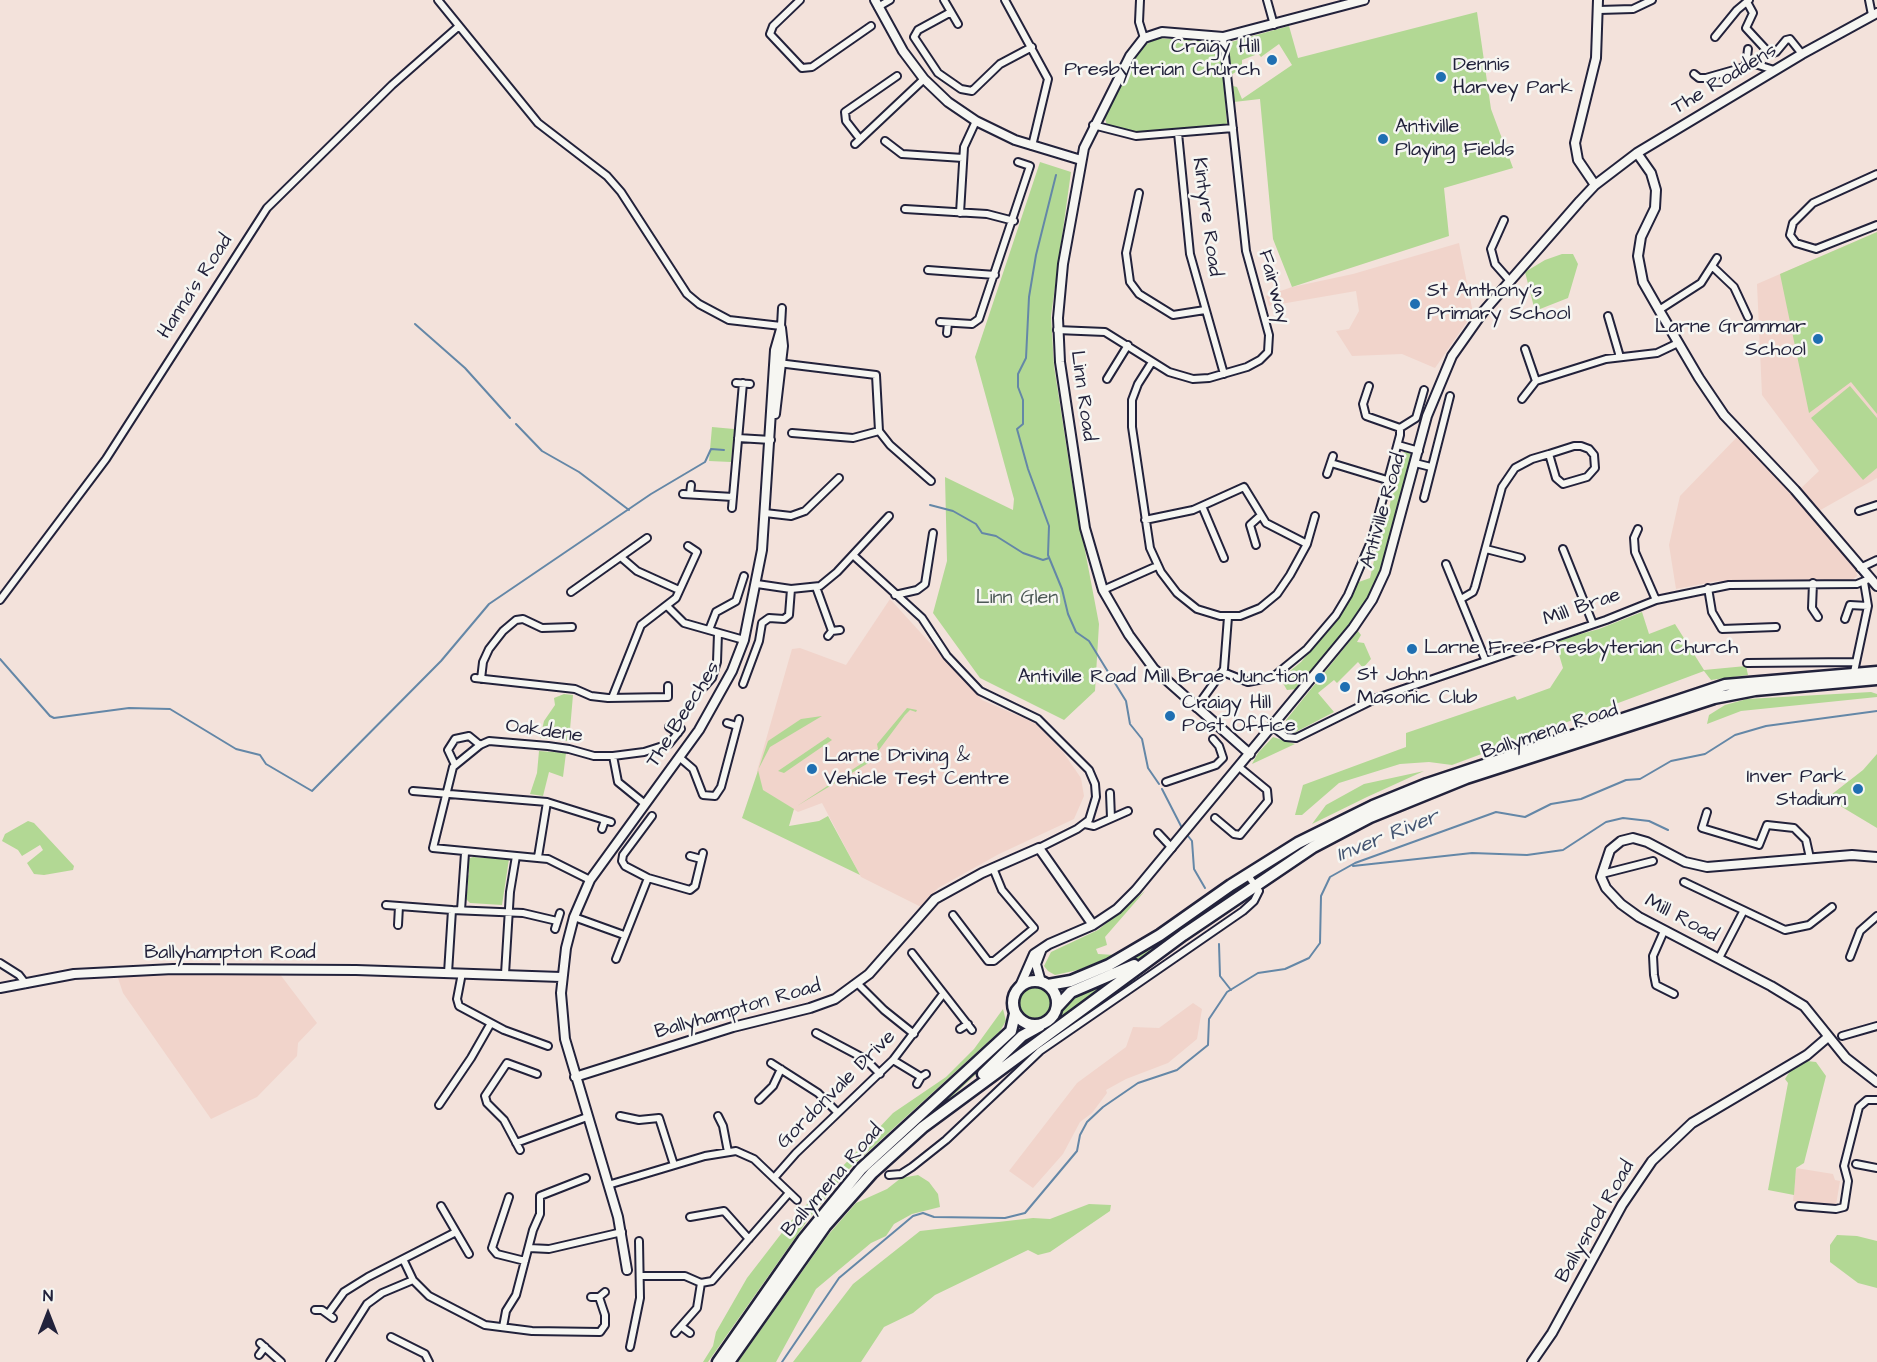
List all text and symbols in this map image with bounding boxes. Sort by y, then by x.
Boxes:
place label: Craigy Hill Presbyterian Church [1064,36,1260,83]
street label: The Roddens [1668,39,1782,121]
marker: Craigy Hill Presbyterian Church [1265,53,1279,67]
place label: Dennis Harvey Park [1453,54,1573,101]
marker: Dennis Harvey Park [1434,70,1448,84]
place label: Antiville Playing Fields [1395,116,1515,163]
marker: Antiville Playing Fields [1376,132,1390,146]
street label: Kintyre Road [1186,156,1226,278]
street label: Hanna's Road [153,230,239,344]
street label: Fairway [1252,247,1294,327]
place label: St Anthony's Primary School [1427,280,1571,327]
marker: St Anthony's Primary School [1408,297,1422,311]
place label: Larne Grammar School [1655,316,1806,363]
marker: Larne Grammar School [1811,332,1825,346]
street label: Linn Road [1064,349,1100,443]
street label: Antiville Road [1356,451,1412,571]
street label: Mill Brae [1540,584,1624,632]
park label: Linn Glen [976,587,1058,611]
place label: Larne Free Presbyterian Church [1424,637,1738,661]
marker: Larne Free Presbyterian Church [1405,642,1419,656]
street label: The Beeches [642,658,726,772]
place label: St John Masonic Club [1357,664,1477,711]
place label: Antiville Road Mill Brae Junction [1018,666,1308,690]
marker: Antiville Road Mill Brae Junction [1313,671,1327,685]
marker: St John Masonic Club [1338,680,1352,694]
place label: Craigy Hill Post Office [1182,692,1296,739]
street label: Ballymena Road [1479,699,1621,765]
marker: Craigy Hill Post Office [1163,709,1177,723]
street label: Oakdene [504,715,584,749]
place label: Larne Driving & Vehicle Test Centre [824,745,1009,792]
marker: Larne Driving & Vehicle Test Centre [805,762,819,776]
place label: Inver Park Stadium [1746,766,1846,813]
marker: Inver Park Stadium [1851,782,1865,796]
water label: Inver River [1333,805,1443,869]
street label: Mill Road [1640,890,1722,948]
street label: Ballyhampton Road [144,942,316,966]
street label: Ballyhampton Road [652,975,824,1045]
street label: Gordonvale Drive [773,1026,901,1154]
street label: Ballymena Road [777,1119,889,1243]
street label: Ballysnod Road [1551,1157,1641,1287]
north arrow [18,1284,78,1344]
text: N [43,1285,53,1307]

